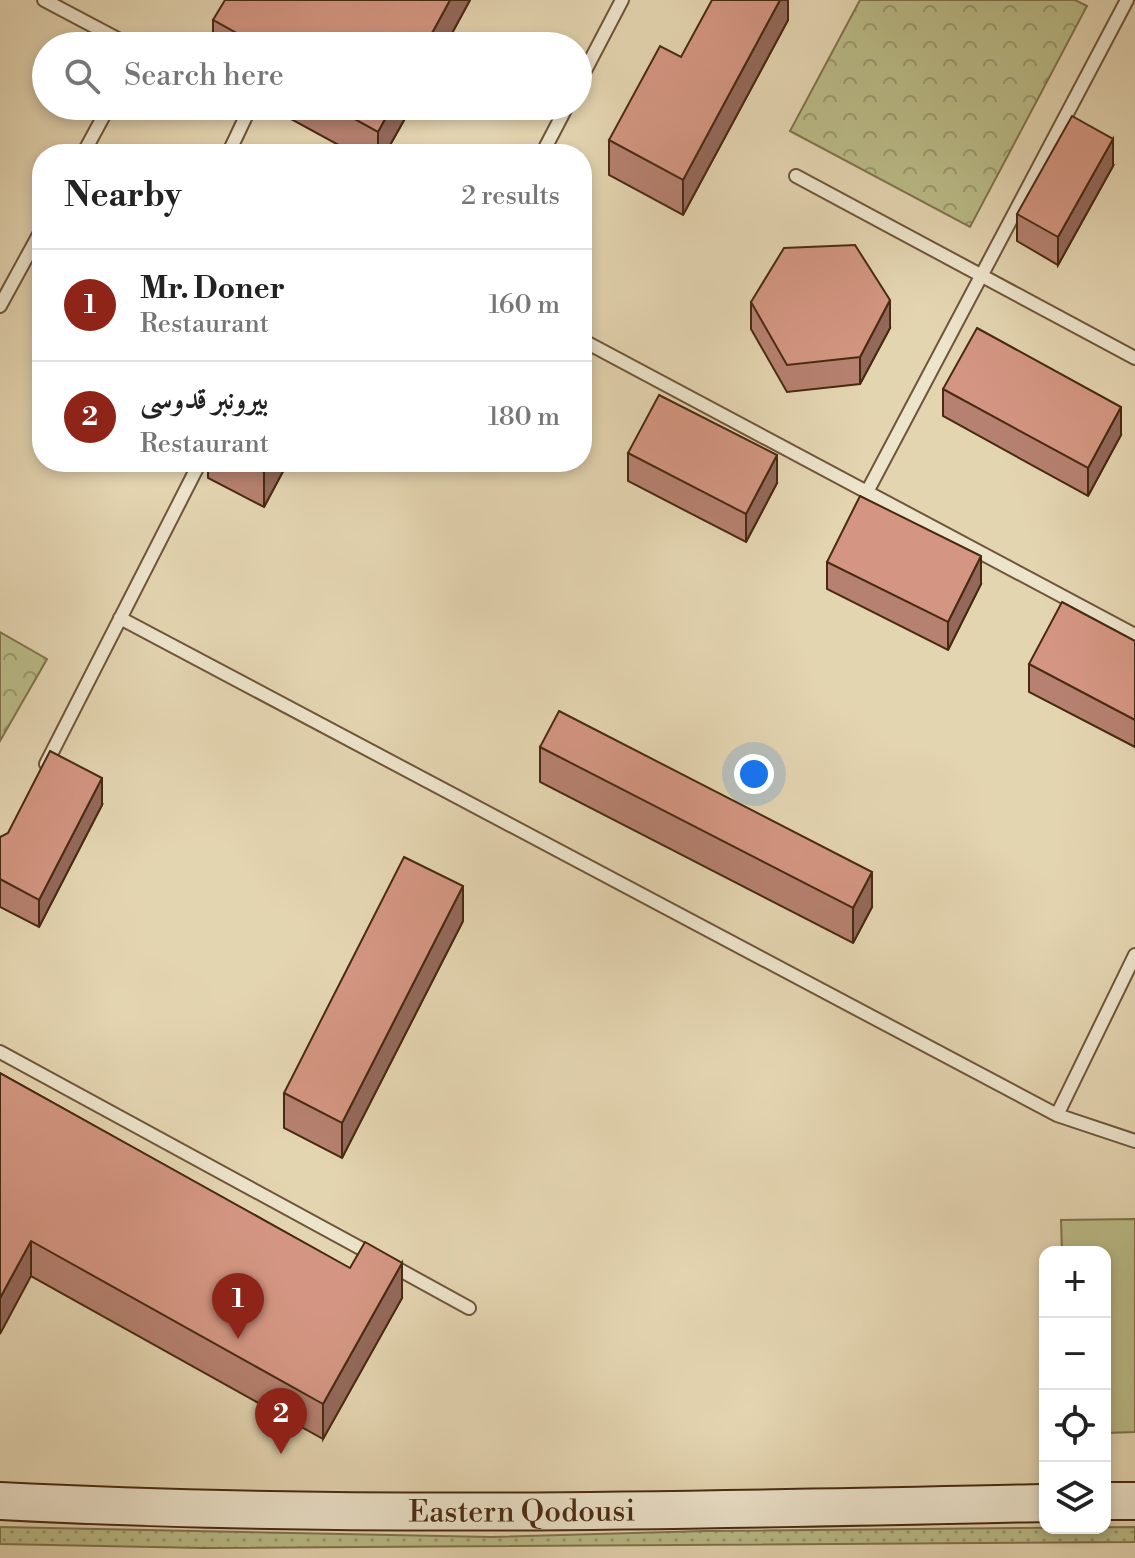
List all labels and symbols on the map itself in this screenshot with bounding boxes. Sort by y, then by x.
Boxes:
your location [734,754,774,794]
pin: 1 [212,1273,264,1339]
pin: 2 [255,1388,307,1454]
street label: Eastern Qodousi [408,1492,636,1532]

